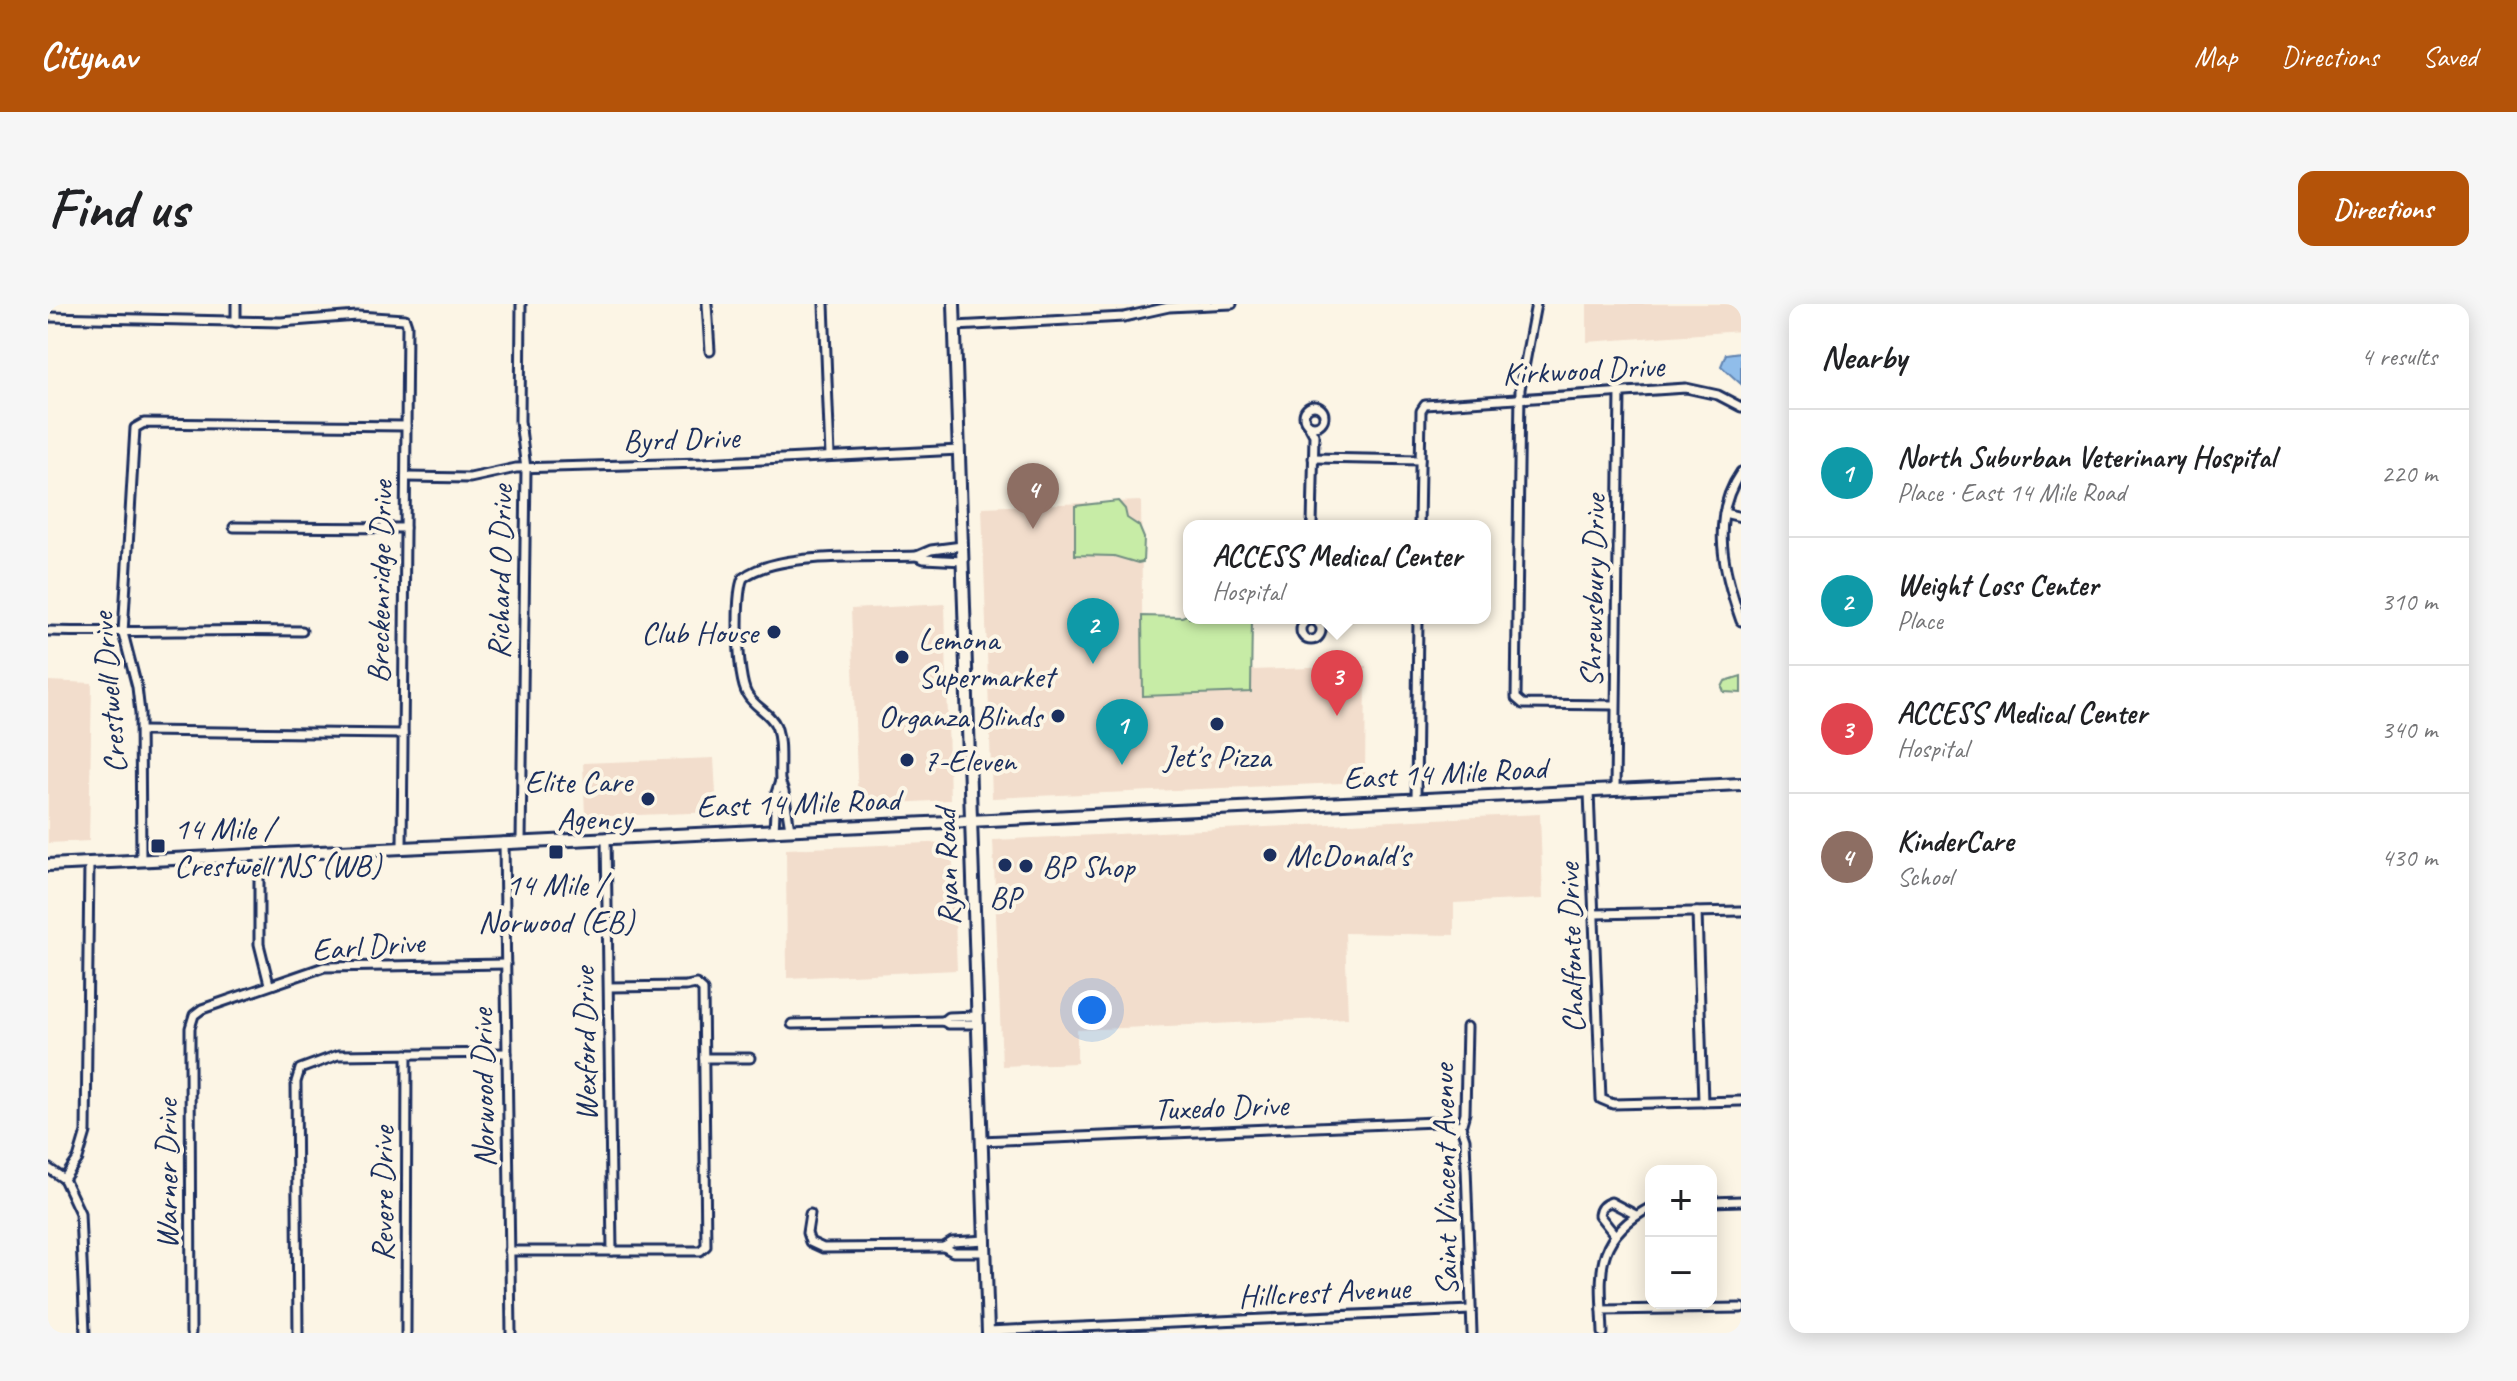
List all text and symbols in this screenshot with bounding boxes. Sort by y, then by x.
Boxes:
text: Citynav [40,33,137,80]
text: Map [2194,39,2237,74]
text: Directions [2281,39,2379,74]
text: Saved [2423,39,2477,74]
button: Directions [2298,171,2469,246]
text: Find us [48,173,188,244]
text: Nearby [1821,335,1907,378]
text: 4 results [2361,340,2437,373]
street label: Kirkwood Drive [1501,345,1668,395]
street label: Byrd Drive [622,416,743,462]
text: North Suburban Veterinary Hospital [1897,438,2275,476]
text: 1 [1841,457,1853,490]
text: 220 m [2381,457,2437,490]
pin: 4 [1007,463,1059,529]
text: Place · East 14 Mile Road [1897,476,2125,509]
street label: Breckenridge Drive [358,478,402,684]
street label: Richard O Drive [478,482,522,660]
street label: Shrewsbury Drive [1571,491,1615,688]
popup [1183,520,1491,624]
text: ACCESS Medical Center [1212,537,1462,575]
text: Weight Loss Center [1897,566,2098,604]
text: Hospital [1212,575,1283,608]
text: 2 [1841,585,1853,618]
text: 310 m [2381,585,2437,618]
pin: 2 [1067,598,1119,664]
text: Place [1897,604,1943,637]
street label: Crestwell Drive [81,608,136,775]
place label: Club House [641,612,761,653]
place label: Lemona Supermarket [918,619,1058,697]
marker: Club House [765,623,783,641]
marker: Lemona Supermarket [893,648,911,666]
pin: 3 [1311,650,1363,716]
text: ACCESS Medical Center [1897,694,2147,732]
place label: Organza Blinds [878,696,1044,737]
pin: 1 [1096,699,1148,765]
marker: Organza Blinds [1049,707,1067,725]
text: 3 [1841,713,1853,746]
text: 340 m [2381,713,2437,746]
marker: Jet's Pizza [1208,715,1226,733]
text: Hospital [1897,732,1968,765]
place label: Jet's Pizza [1161,736,1273,777]
place label: 7-Eleven [923,740,1018,781]
street label: East 14 Mile Road [1342,747,1553,799]
marker: 7-Eleven [898,751,916,769]
place label: Elite Care Agency [525,761,635,839]
street label: East 14 Mile Road [696,779,906,827]
marker: Elite Care Agency [639,790,657,808]
street label: Ryan Road [924,803,970,926]
place label: 14 Mile / Crestwell NS (WB) [174,808,382,886]
text: KinderCare [1897,822,2013,860]
place label: McDonald's [1286,835,1413,876]
marker: 14 Mile / Crestwell NS (WB) [149,837,167,855]
text: 4 [1841,841,1853,874]
text: 430 m [2381,841,2437,874]
marker: 14 Mile / Norwood (EB) [547,843,565,861]
place label: BP Shop [1042,846,1136,887]
marker: McDonald's [1261,846,1279,864]
marker: BP [996,856,1014,874]
marker: BP Shop [1017,857,1035,875]
street label: Chalfonte Drive [1547,860,1594,1034]
text: School [1897,860,1953,893]
place label: 14 Mile / Norwood (EB) [478,864,635,942]
place label: BP [989,877,1025,918]
street label: Earl Drive [310,921,428,970]
street label: Wexford Drive [563,964,607,1121]
your location [1072,990,1112,1030]
street label: Norwood Drive [461,1006,505,1168]
street label: Saint Vincent Avenue [1422,1061,1468,1296]
street label: Tuxedo Drive [1153,1084,1291,1130]
street label: Warner Drive [146,1096,187,1249]
street label: Revere Drive [362,1124,403,1262]
map controls [1645,1165,1717,1309]
button: + [1645,1165,1717,1237]
button: − [1645,1237,1717,1309]
street label: Hillcrest Avenue [1237,1267,1413,1317]

